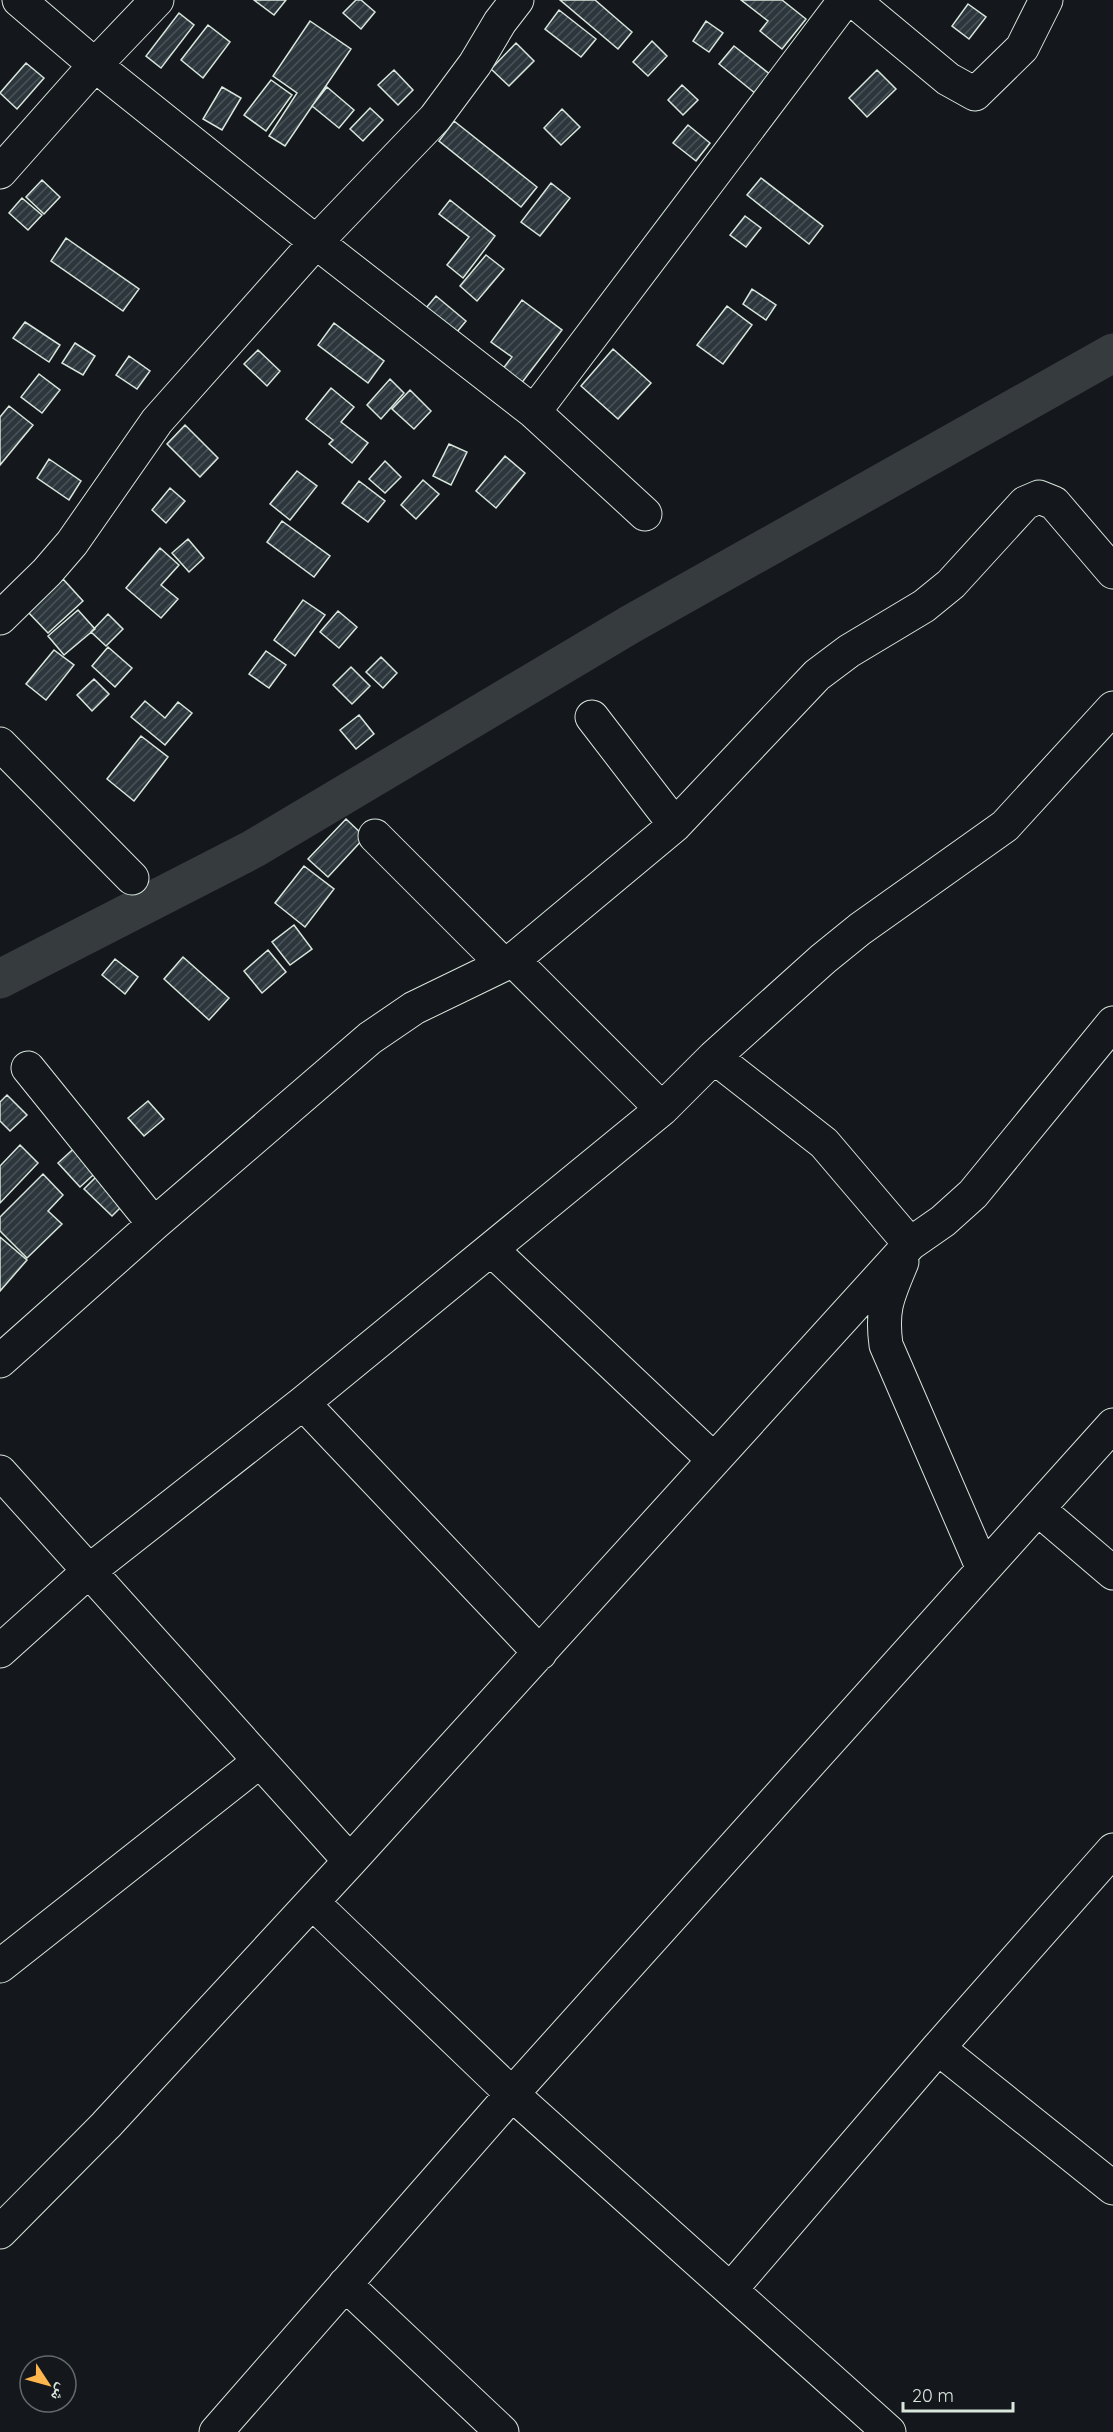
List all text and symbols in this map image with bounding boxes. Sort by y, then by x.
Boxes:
north arrow [18,2354,78,2414]
scale bar [903,2375,1012,2413]
text: ش [47,2380,73,2406]
text: 20 m [912,2384,954,2407]

